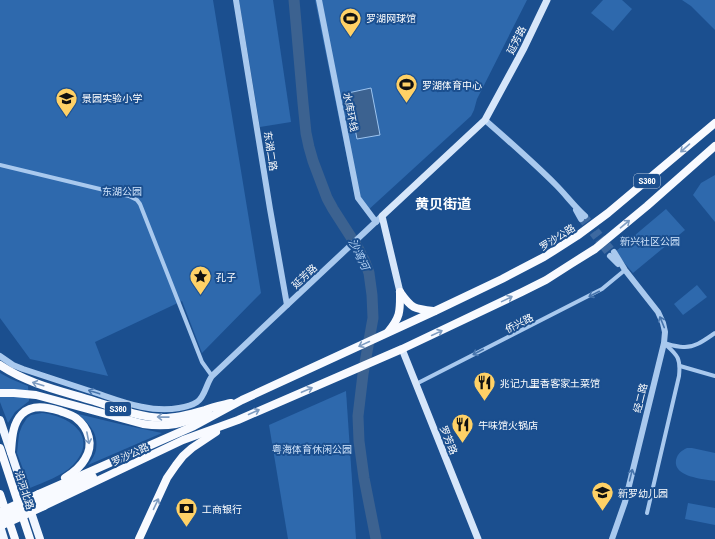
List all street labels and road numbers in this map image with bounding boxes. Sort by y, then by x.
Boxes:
street label: 延芳路 [504,24,529,57]
street label: 水库环线 [340,91,361,133]
street label: 东湖二路 [261,130,280,172]
road number: S360 [634,174,660,188]
street label: 罗沙公路 [537,221,578,254]
street label: 延芳路 [289,261,320,291]
street label: 侨兴路 [502,311,536,337]
street label: 经二路 [631,382,650,414]
road number: S360 [105,402,131,416]
street label: 罗芳路 [437,424,460,457]
street label: 罗沙公路 [109,440,151,469]
street label: 沿河北路 [12,469,37,511]

